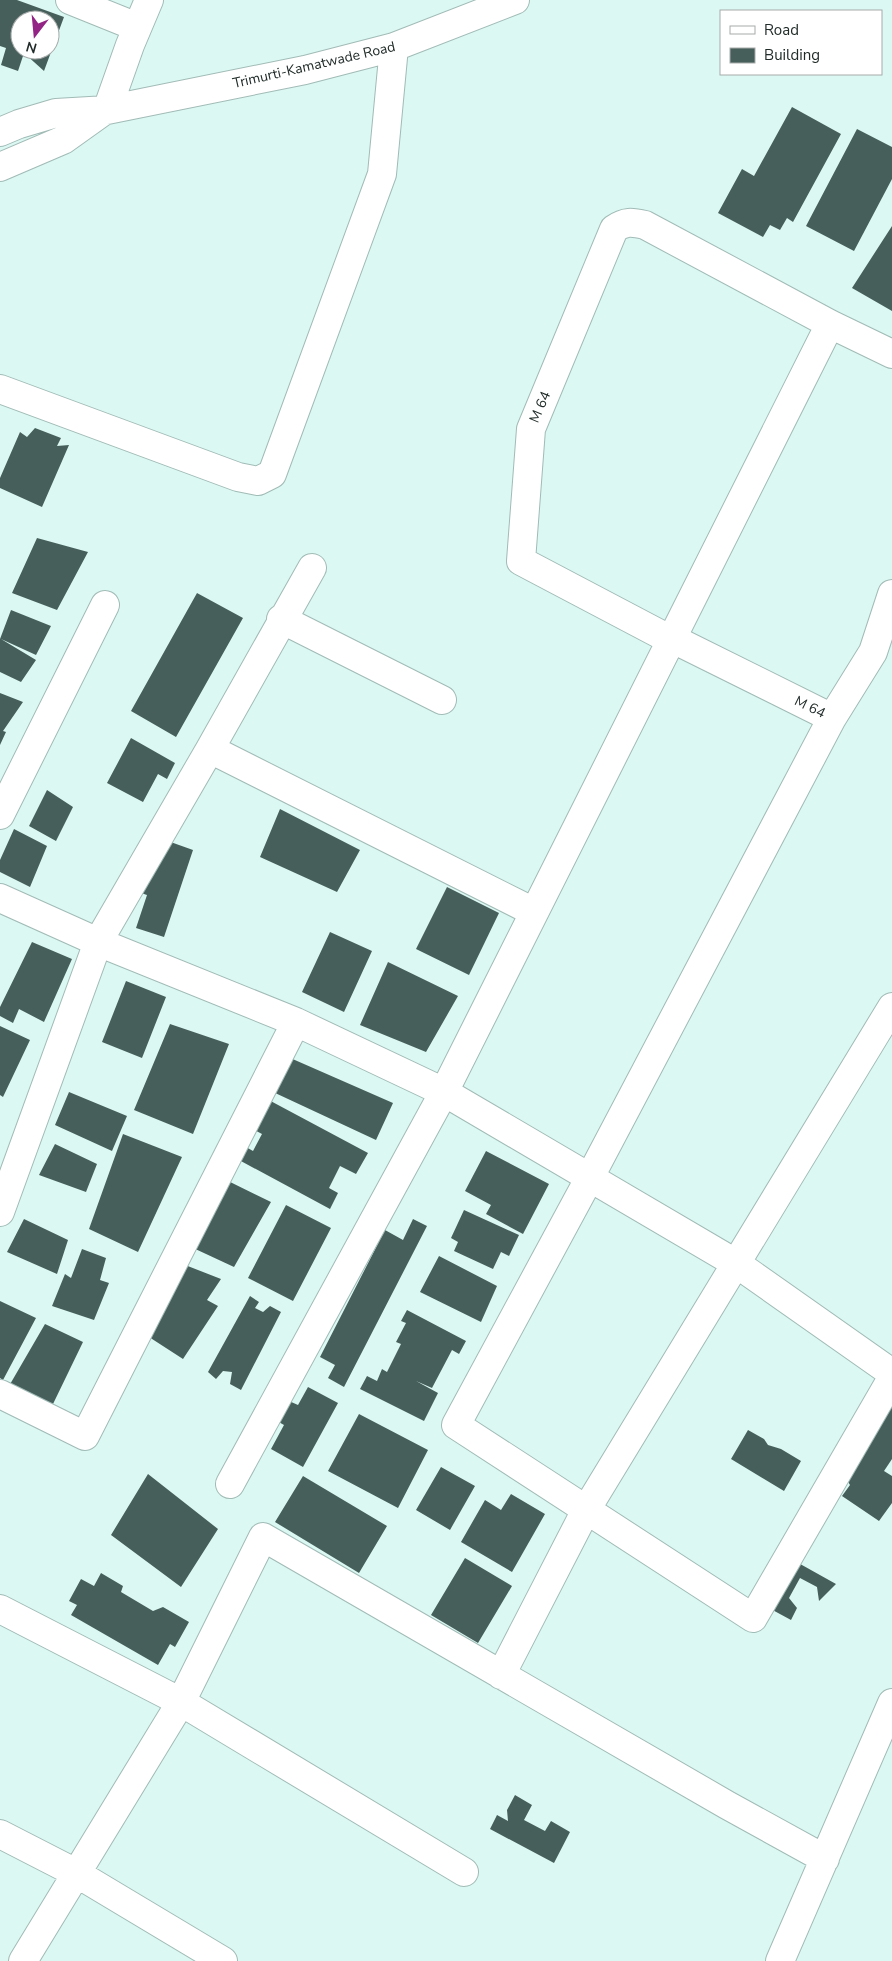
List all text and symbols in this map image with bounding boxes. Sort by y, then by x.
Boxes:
north arrow [10,10,60,60]
legend [720,10,882,75]
text: Road [764,20,799,40]
text: N [24,36,39,58]
street label: Trimurti-Kamatwade Road [231,37,397,93]
text: Building [764,45,820,65]
street label: M 64 [525,388,555,426]
street label: M 64 [791,691,829,723]

